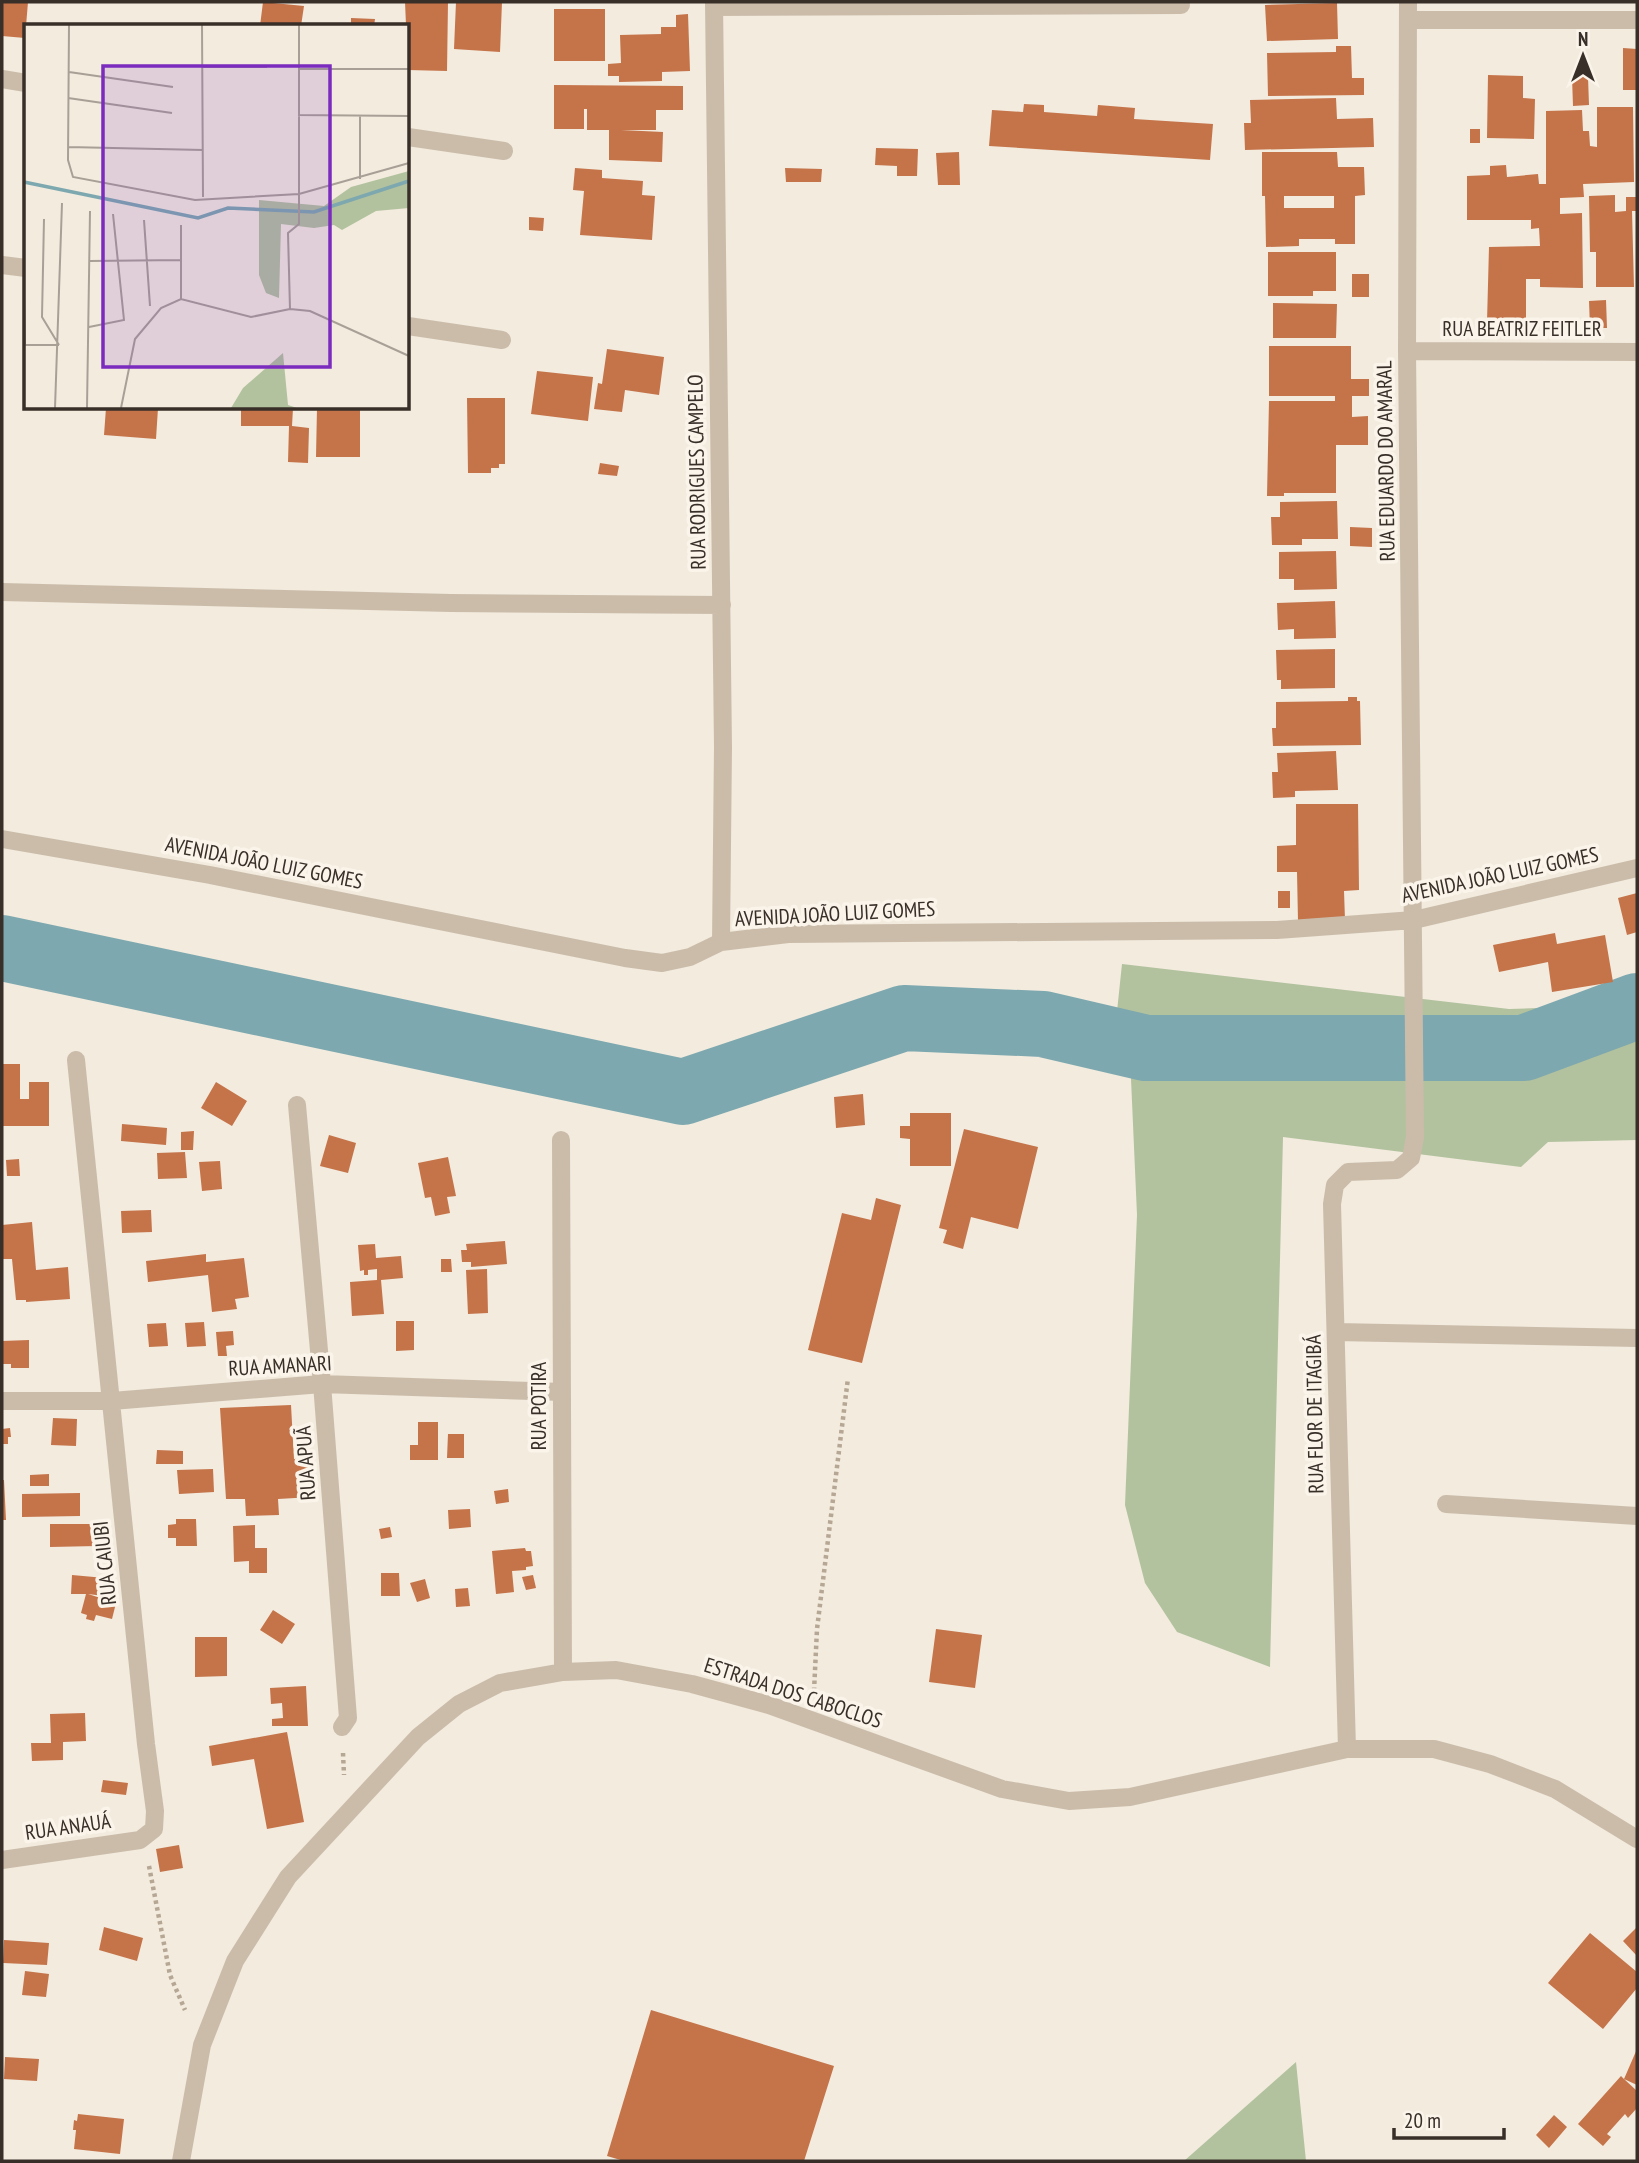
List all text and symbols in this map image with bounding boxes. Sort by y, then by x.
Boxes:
north arrow [1548,21,1618,91]
inset map [24,24,410,410]
text: N [1578,27,1588,51]
street label: RUA BEATRIZ FEITLER [1442,315,1602,342]
street label: RUA EDUARDO DO AMARAL [1370,360,1401,562]
street label: RUA RODRIGUES CAMPELO [681,374,712,570]
street label: AVENIDA JOÃO LUIZ GOMES [163,830,365,895]
street label: AVENIDA JOÃO LUIZ GOMES [1399,840,1601,909]
street label: AVENIDA JOÃO LUIZ GOMES [734,895,936,932]
street label: RUA FLOR DE ITAGIBÁ [1300,1334,1329,1494]
street label: RUA AMANARI [228,1349,332,1382]
street label: RUA POTIRA [525,1362,552,1450]
street label: RUA APUÃ [289,1425,322,1501]
street label: RUA CAIUBI [87,1520,122,1606]
street label: ESTRADA DOS CABOCLOS [701,1651,885,1734]
street label: RUA ANAUÁ [23,1807,113,1846]
scale bar [1394,2096,1504,2140]
text: 20 m [1404,2107,1441,2134]

